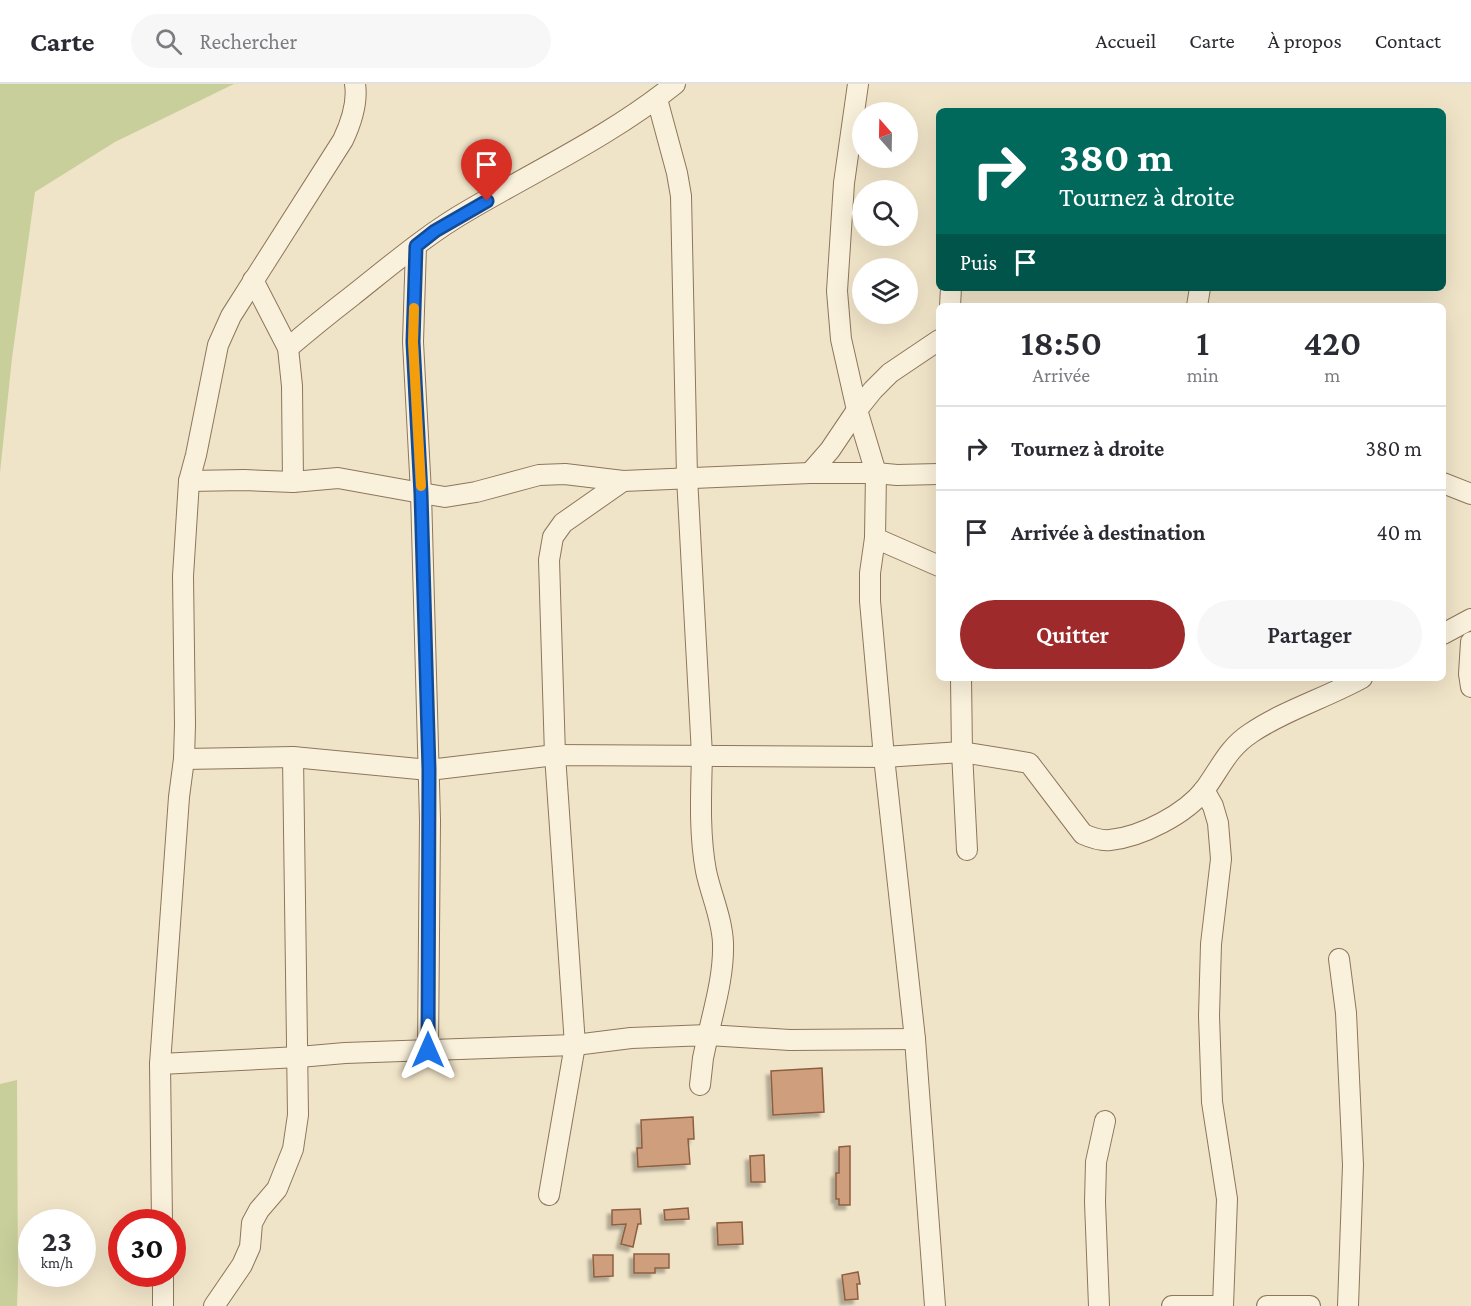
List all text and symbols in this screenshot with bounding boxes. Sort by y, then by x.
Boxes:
search box [131,14,551,68]
icon: search [152,25,185,58]
text: Carte [30,26,95,57]
text: Rechercher [200,29,297,54]
text: Accueil [1096,29,1156,53]
text: Carte [1189,29,1235,53]
text: À propos [1268,29,1342,53]
text: Contact [1375,29,1441,53]
north arrow [852,102,918,168]
map controls [852,102,918,324]
icon: right [960,132,1038,210]
text: 380 m [1059,133,1173,180]
pin [461,139,512,201]
icon: arrive [470,148,503,181]
button: search [852,180,918,246]
text: Tournez à droite [1059,182,1235,212]
icon: arrive [1009,246,1042,279]
text: Puis [960,250,997,275]
button: layers [852,258,918,324]
text: 18:50 [1021,323,1102,363]
text: 1 [1196,323,1209,363]
text: 420 [1303,323,1361,363]
text: Arrivée [1033,364,1090,386]
text: min [1187,364,1219,386]
text: m [1324,364,1340,386]
icon: right [960,432,993,465]
text: Tournez à droite [1011,436,1164,461]
text: 380 m [1365,436,1422,461]
icon: arrive [960,516,993,549]
text: Arrivée à destination [1011,520,1205,545]
text: 40 m [1377,520,1422,545]
button: Quitter [960,600,1185,669]
button: Partager [1197,600,1422,669]
position arrow [396,1018,460,1082]
speed limit sign: 30 [108,1209,186,1287]
text: 23 [42,1224,72,1257]
text: km/h [41,1255,73,1271]

